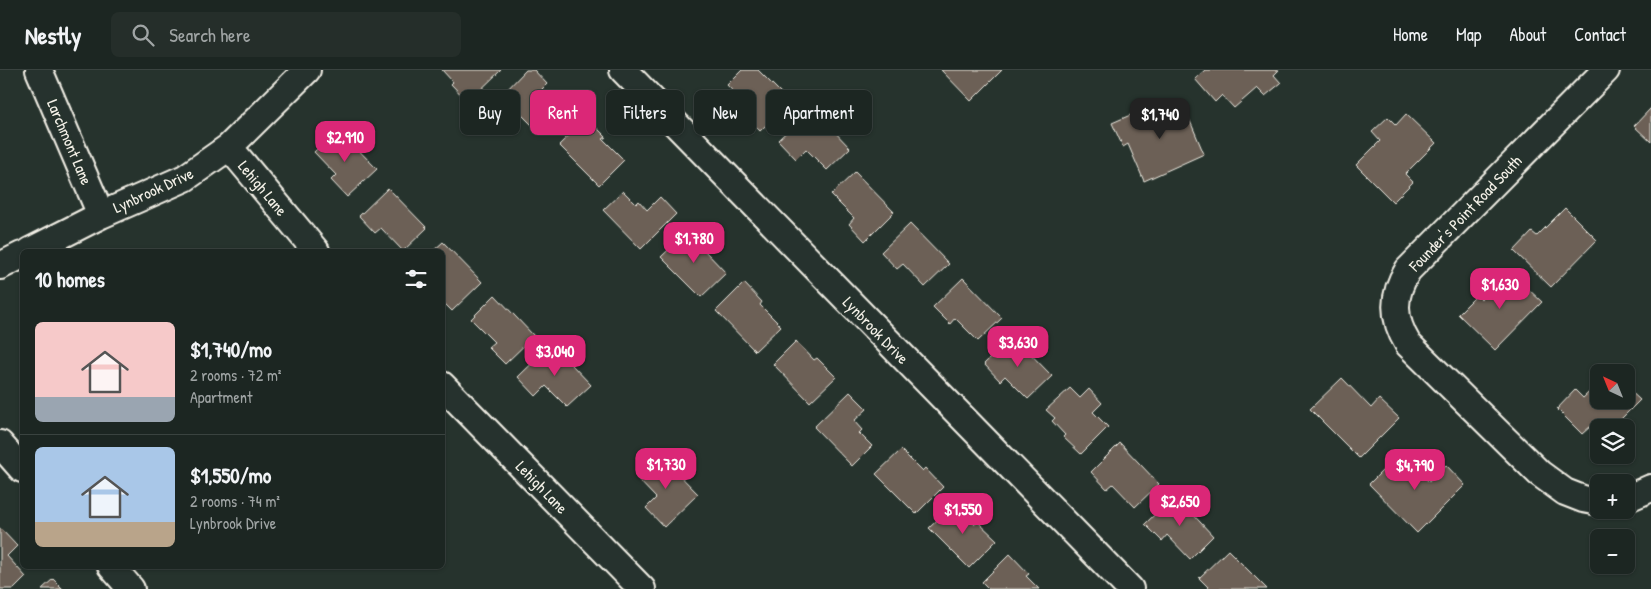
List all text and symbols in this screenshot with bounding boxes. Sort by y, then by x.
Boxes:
search box [111,12,461,57]
text: Nestly [25,19,81,51]
icon: search [129,21,157,49]
text: Search here [169,22,251,48]
text: Home [1393,22,1428,47]
text: Map [1456,22,1481,47]
text: About [1509,22,1546,47]
text: Contact [1574,22,1626,47]
chip: Buy [460,90,520,135]
chip: Rent [530,90,596,135]
chip: Filters [606,90,684,135]
chip: New [694,90,756,135]
chip: Apartment [766,90,872,135]
street label: Larchmont Lane [42,96,98,189]
pin: $1,740 [1119,98,1201,140]
text: $1,740 [1141,103,1179,125]
pin: $2,910 [304,121,386,163]
text: $2,910 [326,126,364,148]
street label: Founder's Point Road South [1403,150,1527,277]
street label: Lehigh Lane [233,156,293,221]
street label: Lynbrook Drive [109,162,197,218]
pin: $1,780 [653,222,735,264]
text: $1,780 [674,227,714,249]
text: 10 homes [35,265,105,294]
icon: filters [402,265,430,293]
pin: $1,630 [1459,268,1541,310]
text: $1,630 [1481,273,1519,295]
street label: Lynbrook Drive [838,291,914,369]
pin: $3,630 [977,326,1059,368]
text: $3,630 [998,331,1038,353]
pin: $3,040 [514,334,596,377]
text: $1,740/mo [190,335,272,364]
text: $3,040 [536,340,574,362]
icon: home [75,342,135,402]
text: 2 rooms · 72 m² [190,364,281,386]
north arrow [1590,364,1635,409]
map controls [1590,364,1635,574]
text: Apartment [190,386,253,408]
button: layers [1590,419,1635,464]
pin: $1,730 [625,448,707,490]
pin: $4,790 [1374,448,1456,491]
text: $1,730 [646,453,686,475]
text: $4,790 [1396,454,1434,476]
street label: Lehigh Lane [511,456,573,519]
text: $1,550/mo [190,461,271,490]
icon: home [75,467,135,527]
button: + [1590,474,1635,519]
pin: $2,650 [1139,484,1221,527]
text: 2 rooms · 74 m² [190,490,280,512]
text: $2,650 [1160,490,1200,512]
pin: $1,550 [922,492,1004,535]
text: $1,550 [944,498,982,520]
text: Lynbrook Drive [190,512,276,534]
button: − [1590,529,1635,574]

